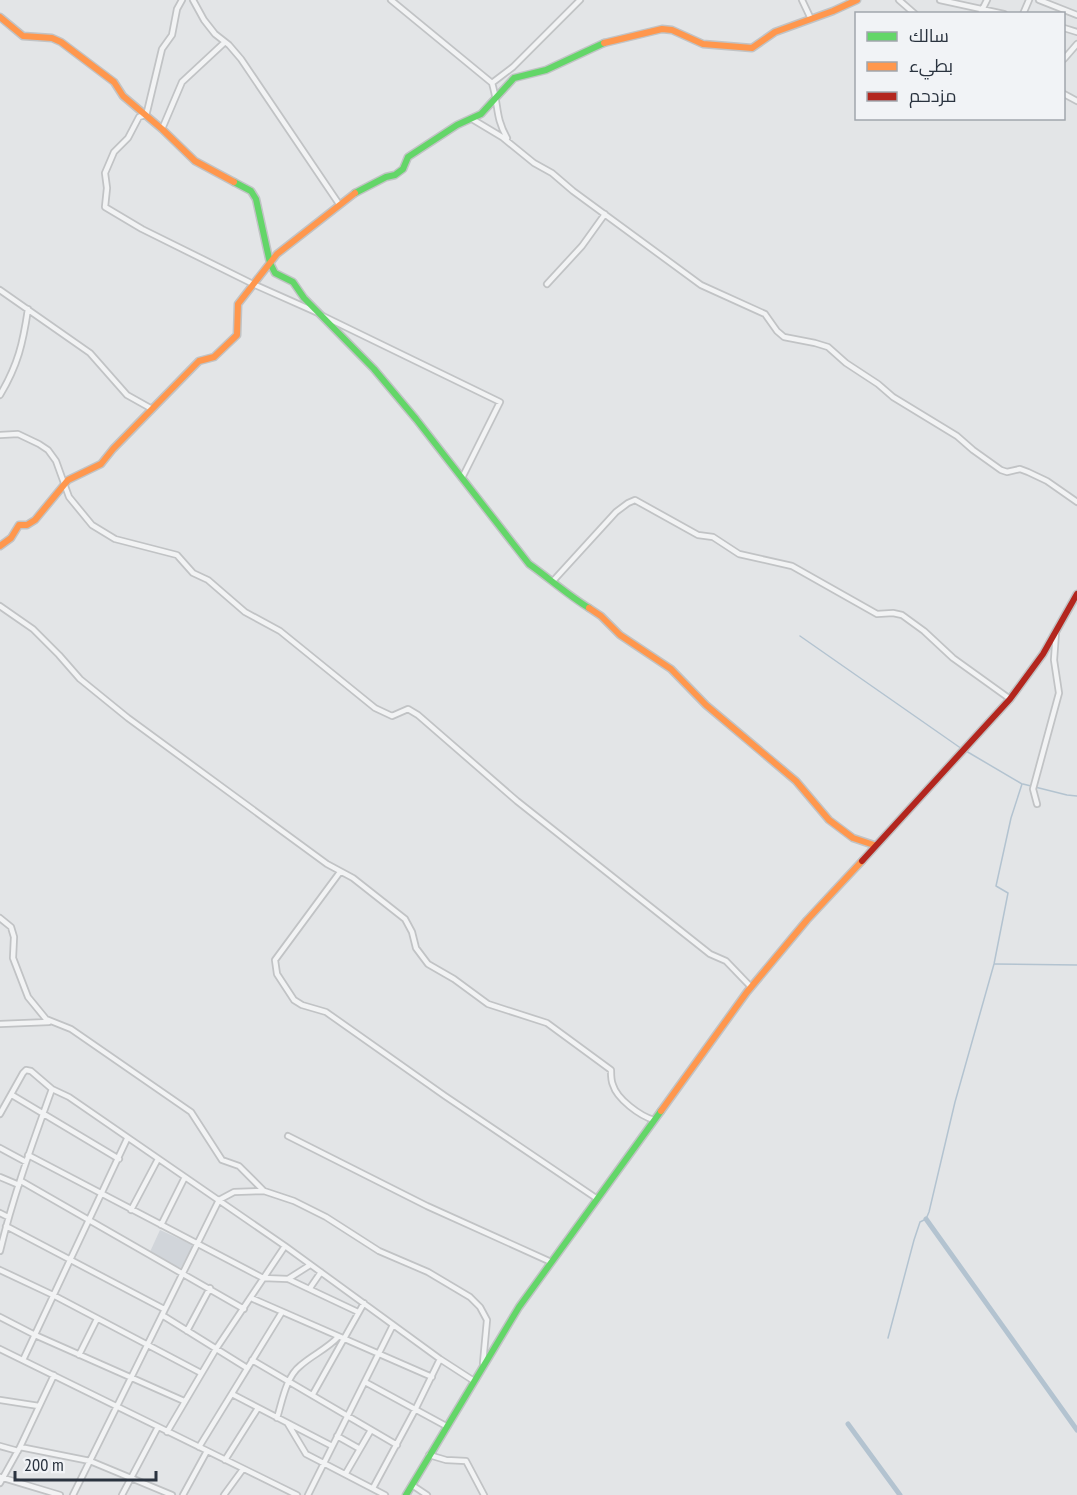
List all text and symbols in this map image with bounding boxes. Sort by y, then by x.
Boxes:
legend [855,12,1065,120]
text: سالك [909,24,949,47]
text: بطيء [909,54,953,80]
text: مزدحم [909,84,957,108]
scale bar [15,1444,156,1482]
text: 200 m [24,1453,64,1476]

